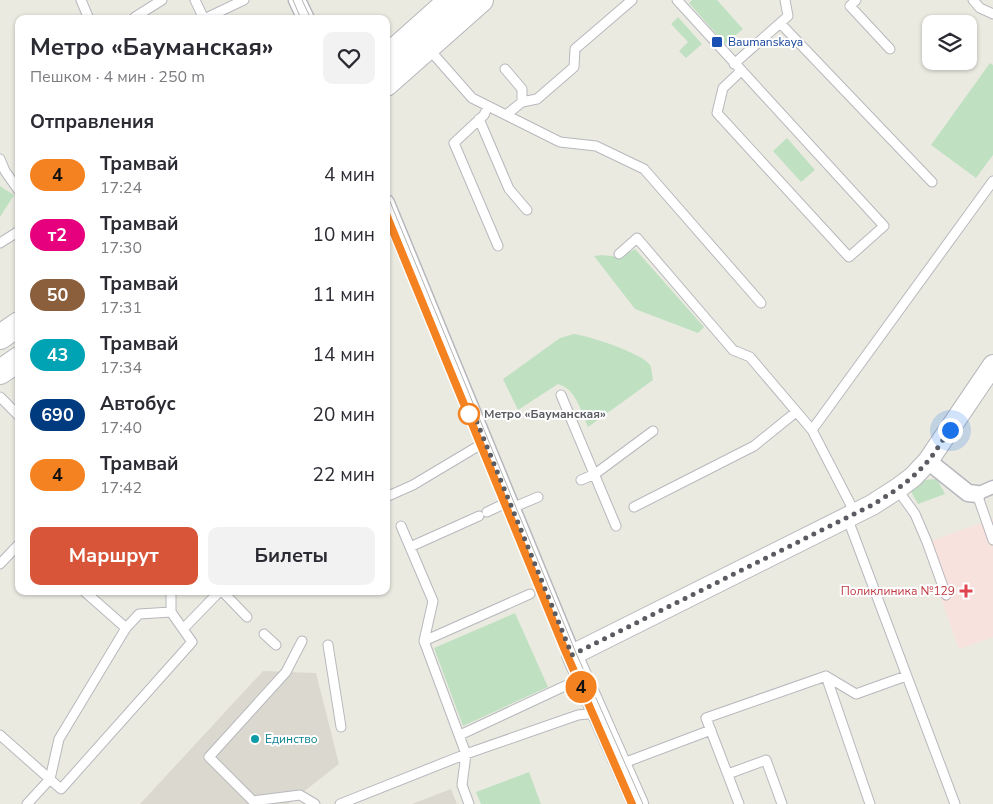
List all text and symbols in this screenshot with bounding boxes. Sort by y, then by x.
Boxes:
map controls [922,15,977,70]
button: layers [922,15,977,70]
text: Метро «Бауманская» [30,31,274,63]
button: heart [323,32,375,84]
place label: Baumanskaya [728,34,803,50]
marker: Baumanskaya [710,35,724,49]
text: Пешком · 4 мин · 250 m [30,66,205,88]
text: Отправления [30,109,154,135]
text: Трамвай [100,151,179,177]
text: 4 мин [324,162,375,188]
text: 4 [52,163,63,187]
text: 17:24 [100,177,142,199]
text: Трамвай [100,211,179,237]
text: 10 мин [313,222,375,248]
text: т2 [48,223,67,247]
text: 17:30 [100,237,142,259]
text: Трамвай [100,271,179,297]
text: 11 мин [313,282,375,308]
text: 50 [47,283,68,307]
text: 17:31 [100,297,142,319]
text: Трамвай [100,331,179,357]
text: 14 мин [313,342,375,368]
text: 43 [47,343,68,367]
text: 17:34 [100,357,142,379]
text: Автобус [100,391,176,417]
text: 20 мин [313,402,375,428]
text: 690 [41,403,74,427]
marker: Метро «Бауманская» [458,403,480,425]
place label: Метро «Бауманская» [484,406,606,422]
text: 17:40 [100,417,142,439]
your location [938,418,963,443]
text: Трамвай [100,451,179,477]
text: 22 мин [313,462,375,488]
text: 4 [52,463,63,487]
text: 17:42 [100,477,142,499]
button: Маршрут [30,527,198,585]
button: Билеты [208,527,375,585]
place label: Поликлиника №129 [841,583,955,599]
marker: Поликлиника №129 [959,584,973,598]
line badge: 4 [565,671,597,703]
text: 4 [576,675,586,699]
place label: Единство [265,731,318,747]
marker: Единство [249,733,261,745]

